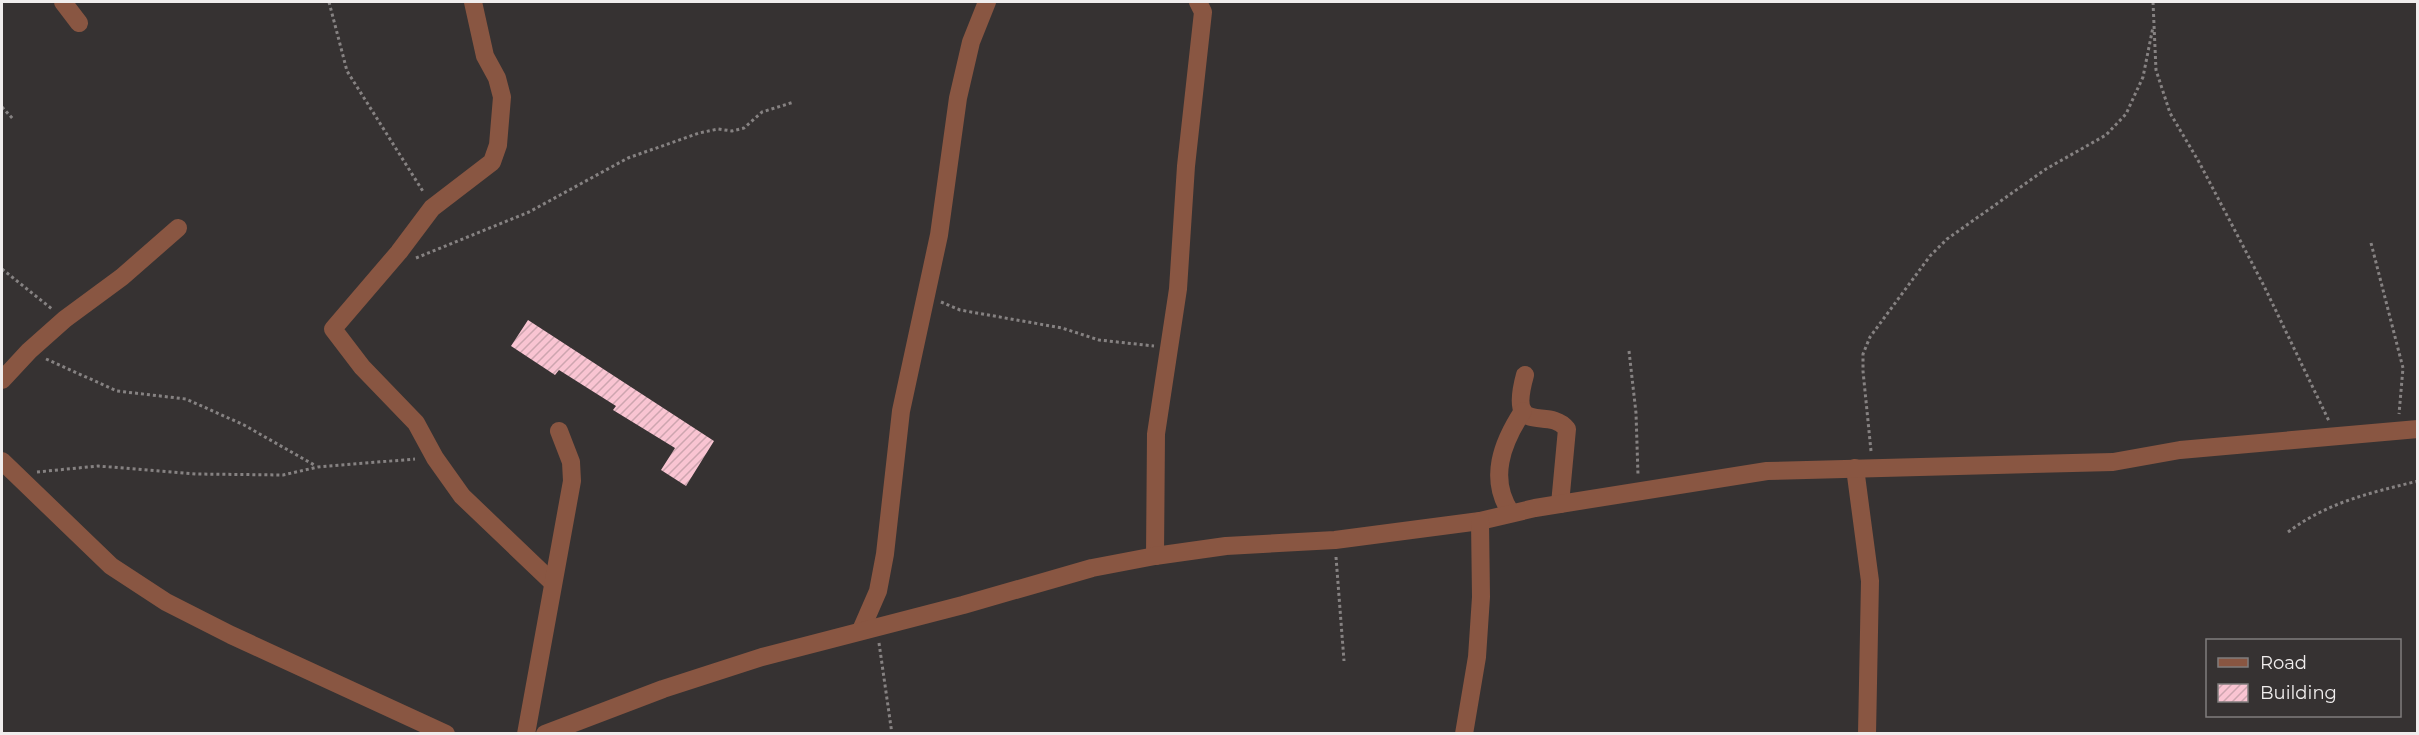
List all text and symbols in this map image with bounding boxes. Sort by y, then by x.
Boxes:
legend [2206,639,2401,717]
text: Road [2260,652,2307,674]
text: Building [2260,682,2337,704]

